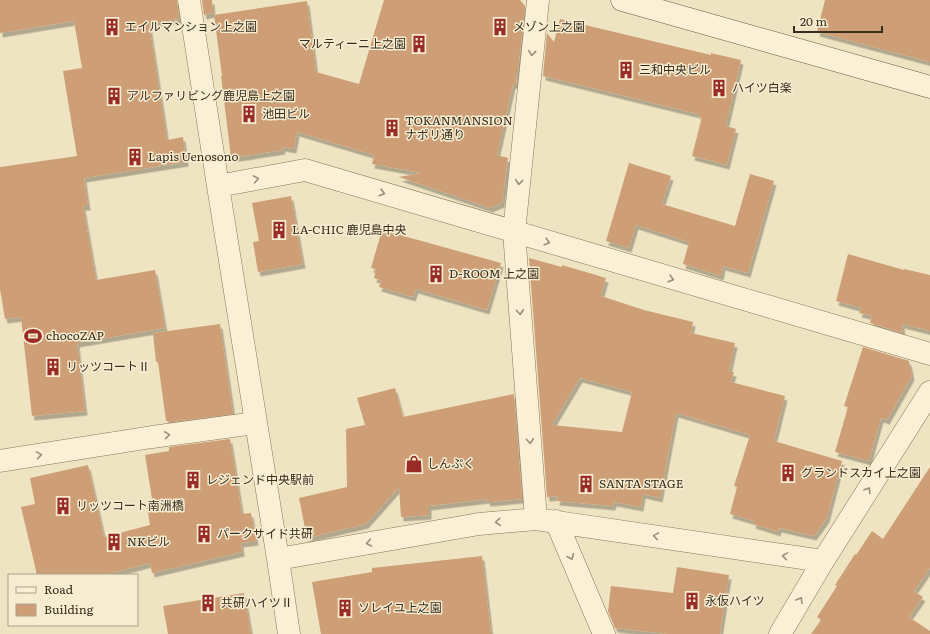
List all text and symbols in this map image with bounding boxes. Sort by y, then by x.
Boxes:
scale bar [794,8,882,34]
text: 20 m [800,12,827,30]
building icon: エイルマンション上之園 [102,17,122,37]
place label: エイルマンション上之園 [125,17,257,35]
building icon: メゾン上之園 [490,17,510,37]
place label: メゾン上之園 [513,17,585,35]
place label: マルティーニ上之園 [299,34,406,52]
building icon: マルティーニ上之園 [409,34,429,54]
one-way arrow [528,50,537,56]
building icon: 三和中央ビル [616,60,636,80]
place label: 三和中央ビル [639,60,711,78]
building icon: ハイツ白楽 [709,78,729,98]
place label: ハイツ白楽 [732,78,792,96]
building icon: アルファリビング鹿児島上之園 [104,86,124,106]
place label: アルファリビング鹿児島上之園 [127,86,295,104]
building icon: 池田ビル [239,104,259,124]
place label: 池田ビル [262,104,310,122]
place label: TOKANMANSION ナポリ通り [405,111,513,143]
building icon: TOKANMANSION ナポリ通り [382,118,402,138]
building icon: Lapis Uenosono [125,147,145,167]
place label: Lapis Uenosono [148,147,239,165]
one-way arrow [253,176,259,184]
one-way arrow [515,179,524,185]
one-way arrow [378,188,385,197]
building icon: LA-CHIC 鹿児島中央 [269,220,289,240]
place label: LA-CHIC 鹿児島中央 [292,220,407,238]
one-way arrow [543,237,550,246]
building icon: D-ROOM 上之園 [426,264,446,284]
place label: D-ROOM 上之園 [449,264,539,282]
one-way arrow [668,274,675,283]
one-way arrow [516,308,525,315]
sports icon: chocoZAP [23,326,43,346]
place label: chocoZAP [46,326,104,344]
building icon: リッツコートⅡ [43,357,63,377]
place label: リッツコートⅡ [66,357,150,375]
one-way arrow [164,431,170,440]
one-way arrow [526,438,535,444]
one-way arrow [35,451,42,459]
shop icon: しんぷく [404,454,424,474]
place label: しんぷく [427,454,475,472]
building icon: グランドスカイ上之園 [778,463,798,483]
place label: グランドスカイ上之園 [801,463,921,481]
building icon: レジェンド中央駅前 [183,470,203,490]
place label: レジェンド中央駅前 [206,470,314,488]
building icon: SANTA STAGE [576,474,596,494]
place label: SANTA STAGE [599,474,684,492]
one-way arrow [864,487,871,494]
building icon: リッツコート南洲橋 [53,496,73,516]
place label: リッツコート南洲橋 [76,496,184,514]
one-way arrow [494,517,501,526]
building icon: パークサイド共研 [194,524,214,544]
place label: パークサイド共研 [217,524,313,542]
building icon: NKビル [104,532,124,552]
place label: NKビル [127,532,170,550]
one-way arrow [653,532,659,541]
one-way arrow [366,538,372,547]
one-way arrow [782,552,788,561]
one-way arrow [567,553,575,560]
legend [8,574,138,626]
text: Road [44,580,74,598]
building icon: 永仮ハイツ [682,591,702,611]
place label: 永仮ハイツ [705,591,765,609]
building icon: 共研ハイツⅡ [198,593,218,613]
place label: 共研ハイツⅡ [221,593,293,611]
one-way arrow [796,597,803,604]
building icon: ソレイユ上之園 [335,598,355,618]
place label: ソレイユ上之園 [358,598,442,616]
text: Building [44,600,94,618]

